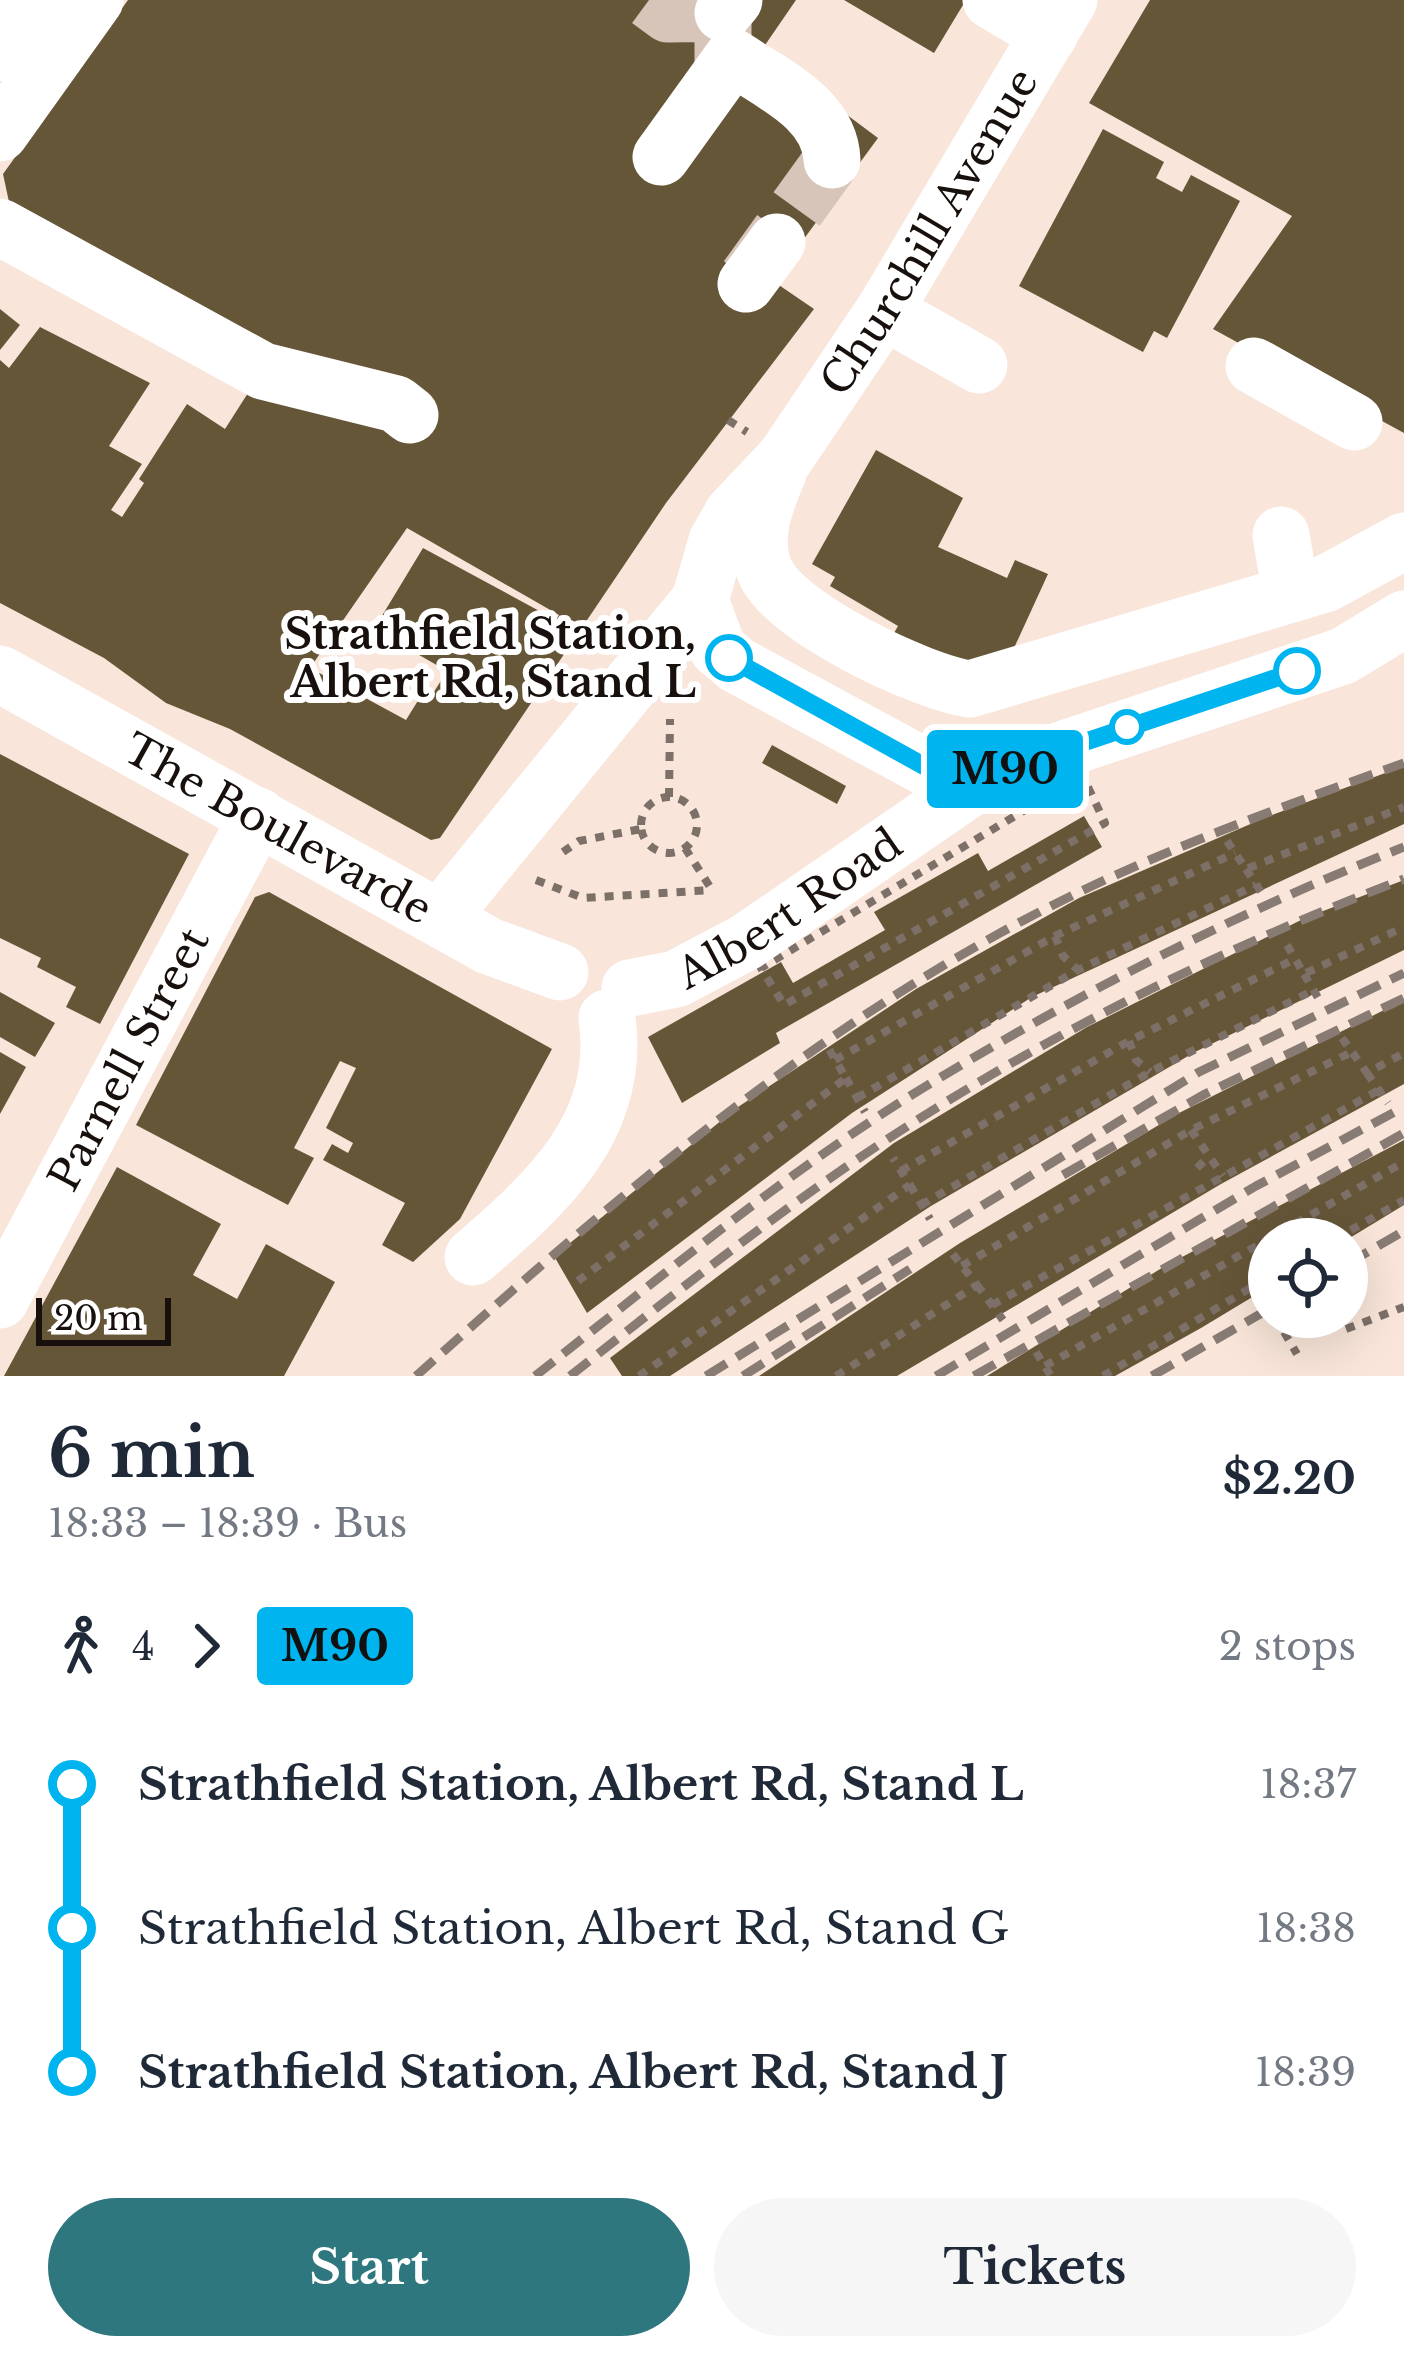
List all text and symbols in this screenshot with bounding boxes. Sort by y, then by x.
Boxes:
street label: Churchill Avenue [809,59,1048,405]
place label: Strathfield Station, Albert Rd, Stand L [284,608,696,708]
marker: Strathfield Station, Albert Rd, Stand L [707,636,751,680]
unlabelled marker [1275,649,1319,693]
unlabelled marker [1111,711,1143,743]
street label: The Boulevarde [115,722,441,935]
line badge: M90 [936,730,1074,808]
text: M90 [951,743,1059,795]
street label: Albert Road [667,817,911,1000]
street label: Parnell Street [37,919,220,1199]
map controls [1248,1218,1368,1338]
button: locate [1248,1218,1368,1338]
scale bar [36,1292,171,1345]
text: 20 m [54,1298,143,1339]
text: 6 min [48,1413,255,1495]
text: $2.20 [1223,1450,1356,1506]
text: 18:33 – 18:39 · Bus [48,1499,407,1548]
icon: walk [48,1613,114,1679]
icon: forward [173,1613,239,1679]
text: M90 [281,1620,389,1672]
text: 4 [132,1622,155,1671]
text: 2 stops [1219,1622,1356,1671]
text: Strathfield Station, Albert Rd, Stand L [138,1756,1024,1812]
text: 18:37 [1260,1760,1356,1809]
text: Strathfield Station, Albert Rd, Stand G [138,1900,1009,1956]
text: 18:38 [1256,1904,1356,1953]
text: Strathfield Station, Albert Rd, Stand J [138,2044,1008,2100]
text: 18:39 [1255,2048,1356,2097]
button: Start [48,2198,690,2336]
button: Tickets [714,2198,1356,2336]

